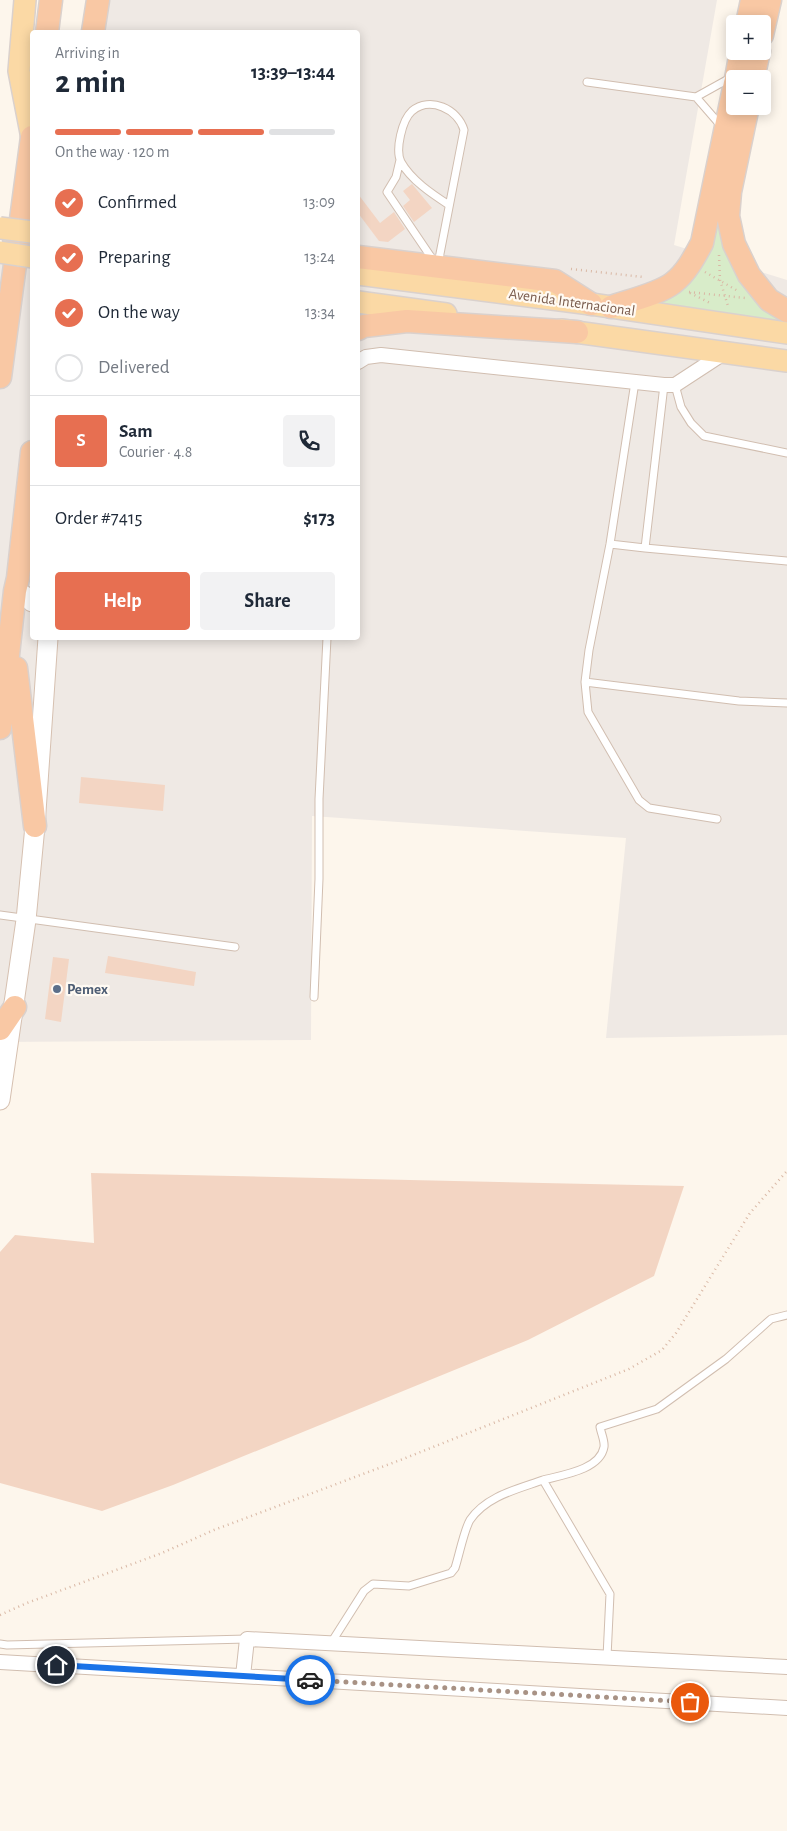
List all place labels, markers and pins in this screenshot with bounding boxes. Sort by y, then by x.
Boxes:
place label: Pemex [67,982,108,997]
marker: Pemex [51,983,63,995]
pin [35,1644,77,1686]
pin [669,1681,711,1723]

